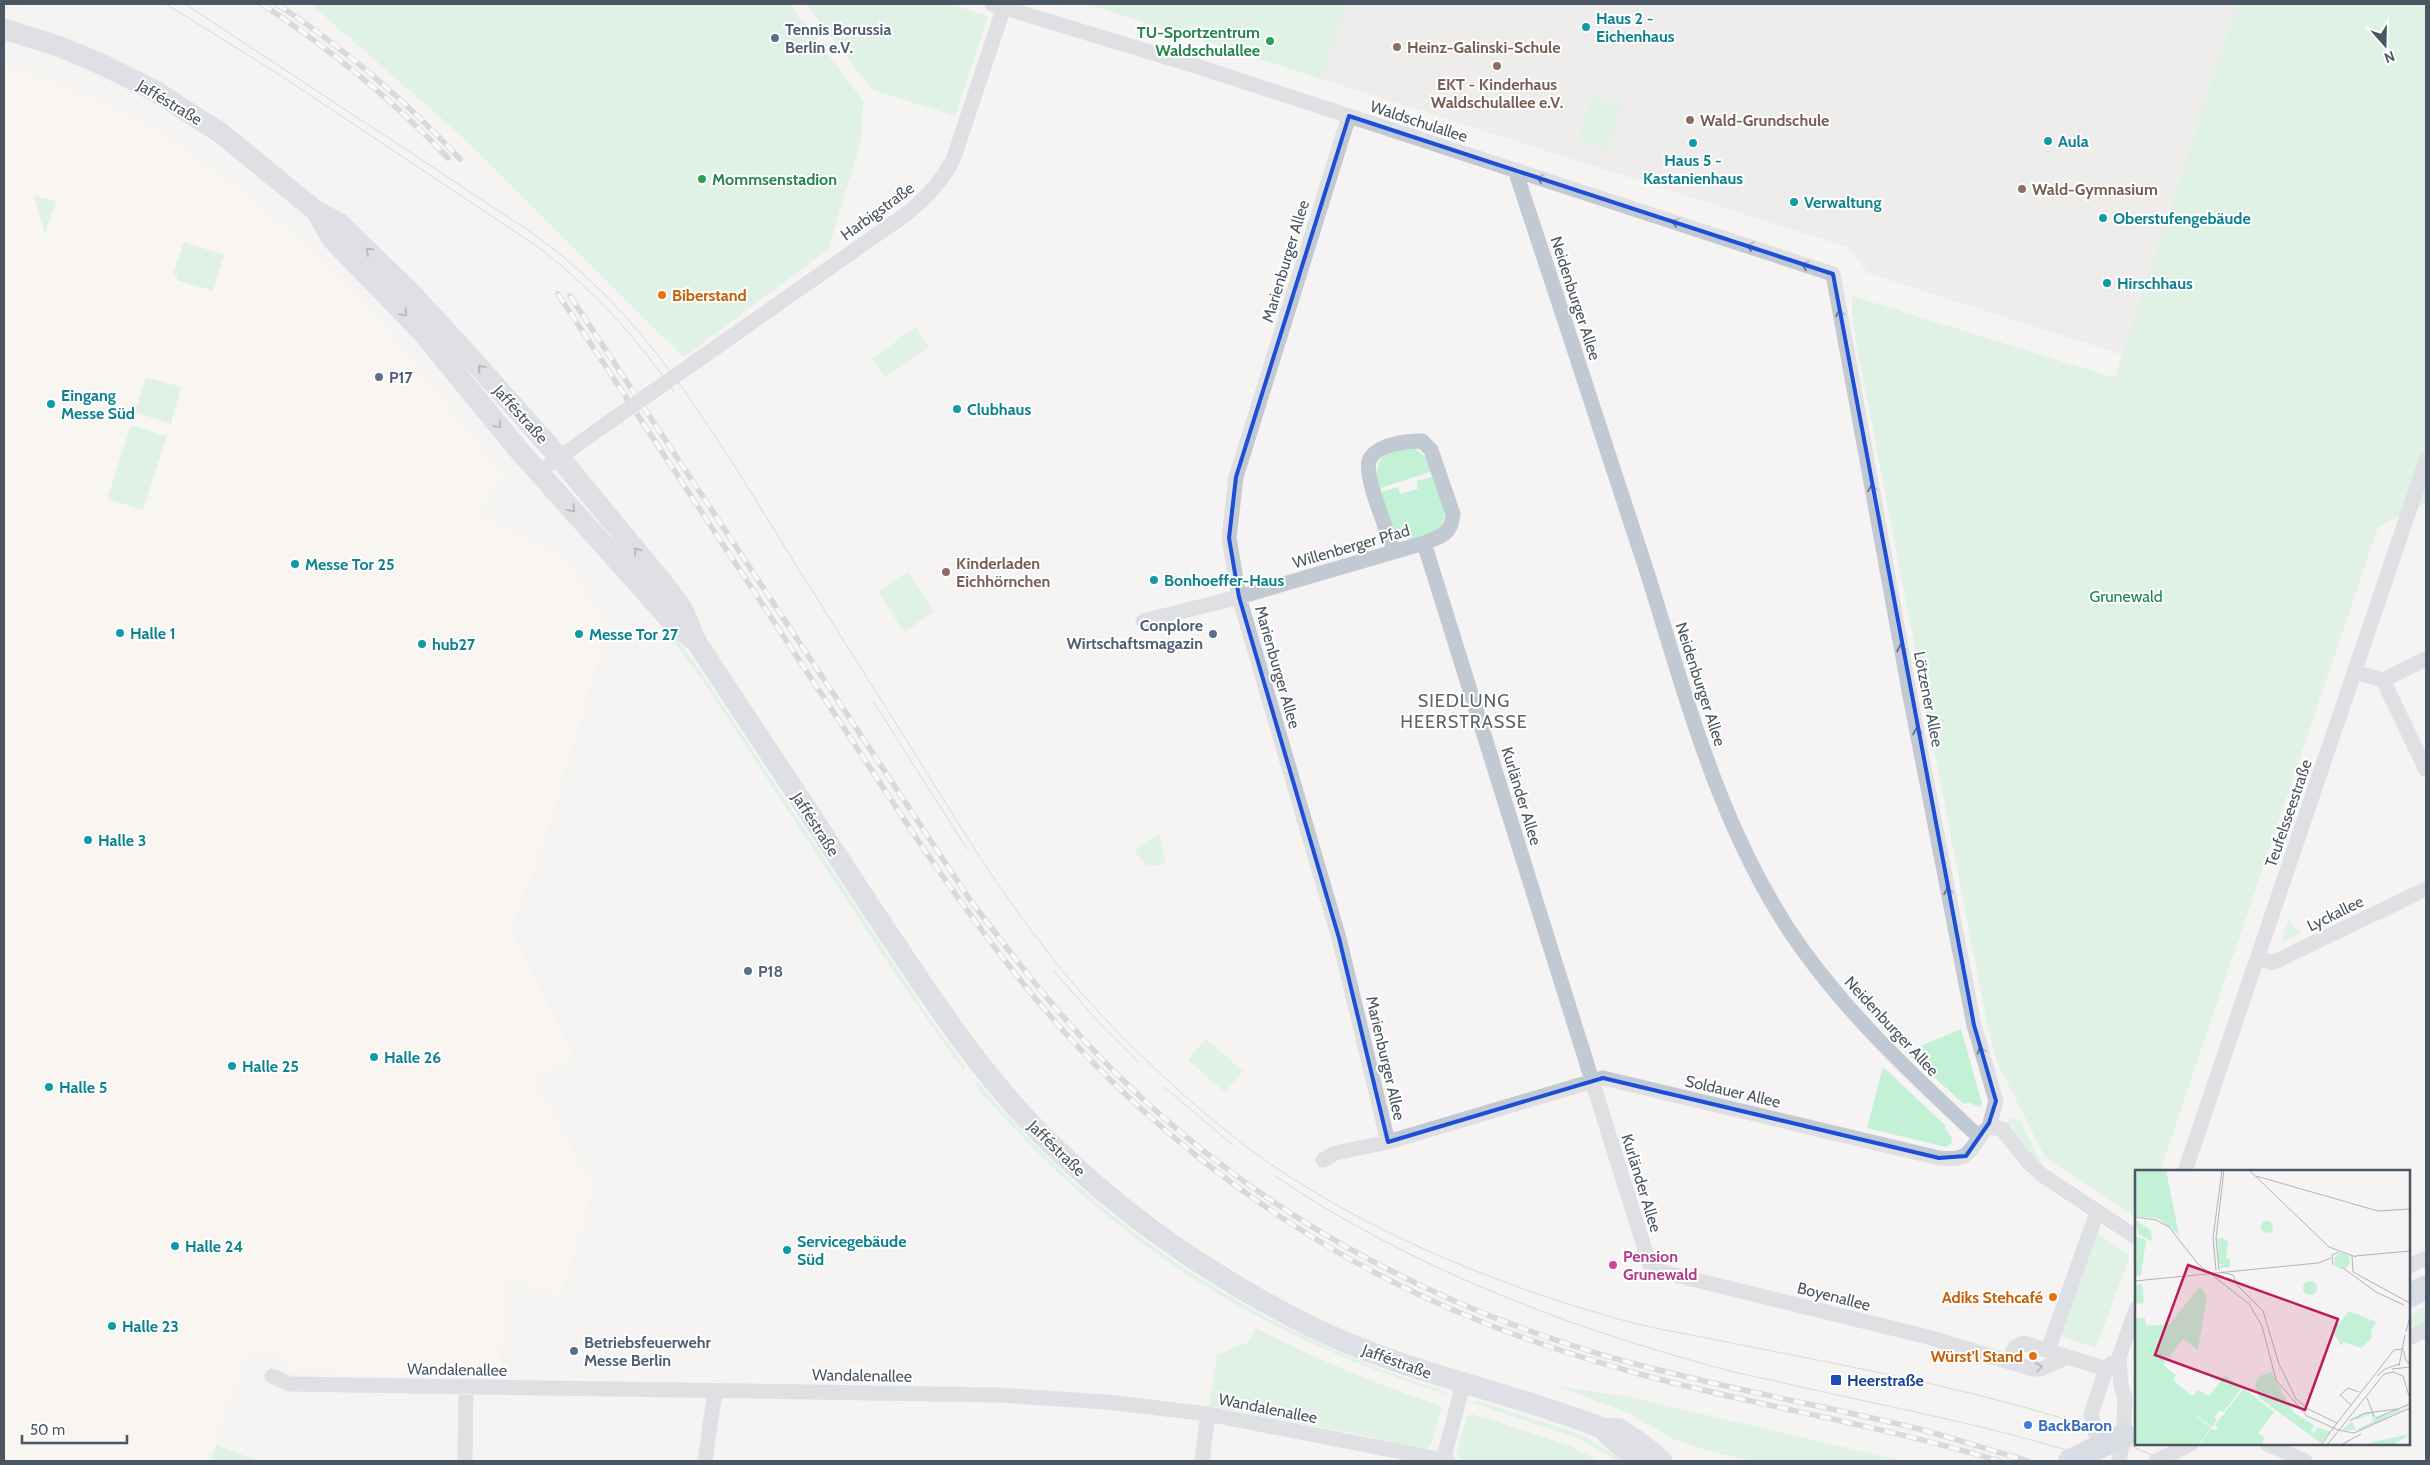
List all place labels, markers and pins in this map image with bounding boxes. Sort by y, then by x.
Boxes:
place label: Haus 2 - Eichenhaus [1596,9,1675,46]
place label: Tennis Borussia Berlin e.V. [785,20,891,57]
marker: Haus 2 - Eichenhaus [1580,21,1592,33]
place label: TU-Sportzentrum Waldschulallee [1137,23,1260,60]
marker: Tennis Borussia Berlin e.V. [769,32,781,44]
marker: TU-Sportzentrum Waldschulallee [1264,35,1276,47]
place label: Heinz-Galinski-Schule [1407,38,1560,57]
marker: Heinz-Galinski-Schule [1391,41,1403,53]
marker: EKT - Kinderhaus Waldschulallee e.V. [1491,60,1503,72]
place label: EKT - Kinderhaus Waldschulallee e.V. [1431,75,1563,112]
place label: Wald-Grundschule [1700,111,1829,130]
marker: Wald-Grundschule [1684,114,1696,126]
place label: Aula [2058,132,2089,151]
marker: Aula [2042,135,2054,147]
marker: Haus 5 - Kastanienhaus [1687,137,1699,149]
place label: Haus 5 - Kastanienhaus [1643,151,1743,188]
place label: Mommsenstadion [712,170,837,189]
marker: Mommsenstadion [696,173,708,185]
place label: Wald-Gymnasium [2032,180,2158,199]
marker: Wald-Gymnasium [2016,183,2028,195]
place label: Verwaltung [1804,193,1881,212]
marker: Verwaltung [1788,196,1800,208]
place label: Oberstufengebäude [2113,209,2251,228]
marker: Oberstufengebäude [2097,212,2109,224]
place label: Hirschhaus [2117,274,2193,293]
marker: Hirschhaus [2101,277,2113,289]
place label: Biberstand [672,286,747,305]
marker: Biberstand [656,289,668,301]
place label: P17 [389,368,413,387]
marker: P17 [373,371,385,383]
place label: Eingang Messe Süd [61,386,135,423]
marker: Eingang Messe Süd [45,398,57,410]
place label: Clubhaus [967,400,1031,419]
marker: Clubhaus [951,403,963,415]
place label: Kinderladen Eichhörnchen [956,554,1050,591]
place label: Messe Tor 25 [305,555,395,574]
marker: Messe Tor 25 [289,558,301,570]
marker: Kinderladen Eichhörnchen [940,566,952,578]
place label: Bonhoeffer-Haus [1164,571,1284,590]
marker: Bonhoeffer-Haus [1148,574,1160,586]
place label: Conplore Wirtschaftsmagazin [1067,616,1203,653]
place label: Halle 1 [130,624,176,643]
place label: Messe Tor 27 [589,625,679,644]
marker: Halle 1 [114,627,126,639]
marker: Messe Tor 27 [573,628,585,640]
marker: Conplore Wirtschaftsmagazin [1207,628,1219,640]
place label: hub27 [432,635,476,654]
marker: hub27 [416,638,428,650]
place label: Halle 3 [98,831,146,850]
marker: Halle 3 [82,834,94,846]
place label: P18 [758,962,783,981]
marker: P18 [742,965,754,977]
place label: Halle 26 [384,1048,441,1067]
marker: Halle 26 [368,1051,380,1063]
place label: Halle 25 [242,1057,299,1076]
marker: Halle 25 [226,1060,238,1072]
place label: Halle 5 [59,1078,107,1097]
marker: Halle 5 [43,1081,55,1093]
place label: Servicegebäude Süd [797,1232,906,1269]
place label: Halle 24 [185,1237,243,1256]
marker: Halle 24 [169,1240,181,1252]
marker: Servicegebäude Süd [781,1244,793,1256]
place label: Pension Grunewald [1623,1247,1697,1284]
marker: Pension Grunewald [1607,1259,1619,1271]
place label: Adiks Stehcafé [1942,1288,2043,1307]
marker: Adiks Stehcafé [2047,1291,2059,1303]
place label: Halle 23 [122,1317,179,1336]
marker: Halle 23 [106,1320,118,1332]
place label: Betriebsfeuerwehr Messe Berlin [584,1333,712,1370]
marker: Betriebsfeuerwehr Messe Berlin [568,1345,580,1357]
place label: Würst'l Stand [1930,1347,2023,1366]
marker: Würst'l Stand [2027,1350,2039,1362]
place label: Heerstraße [1847,1371,1924,1390]
marker: Heerstraße [1829,1373,1843,1387]
place label: BackBaron [2038,1416,2112,1435]
marker: BackBaron [2022,1419,2034,1431]

